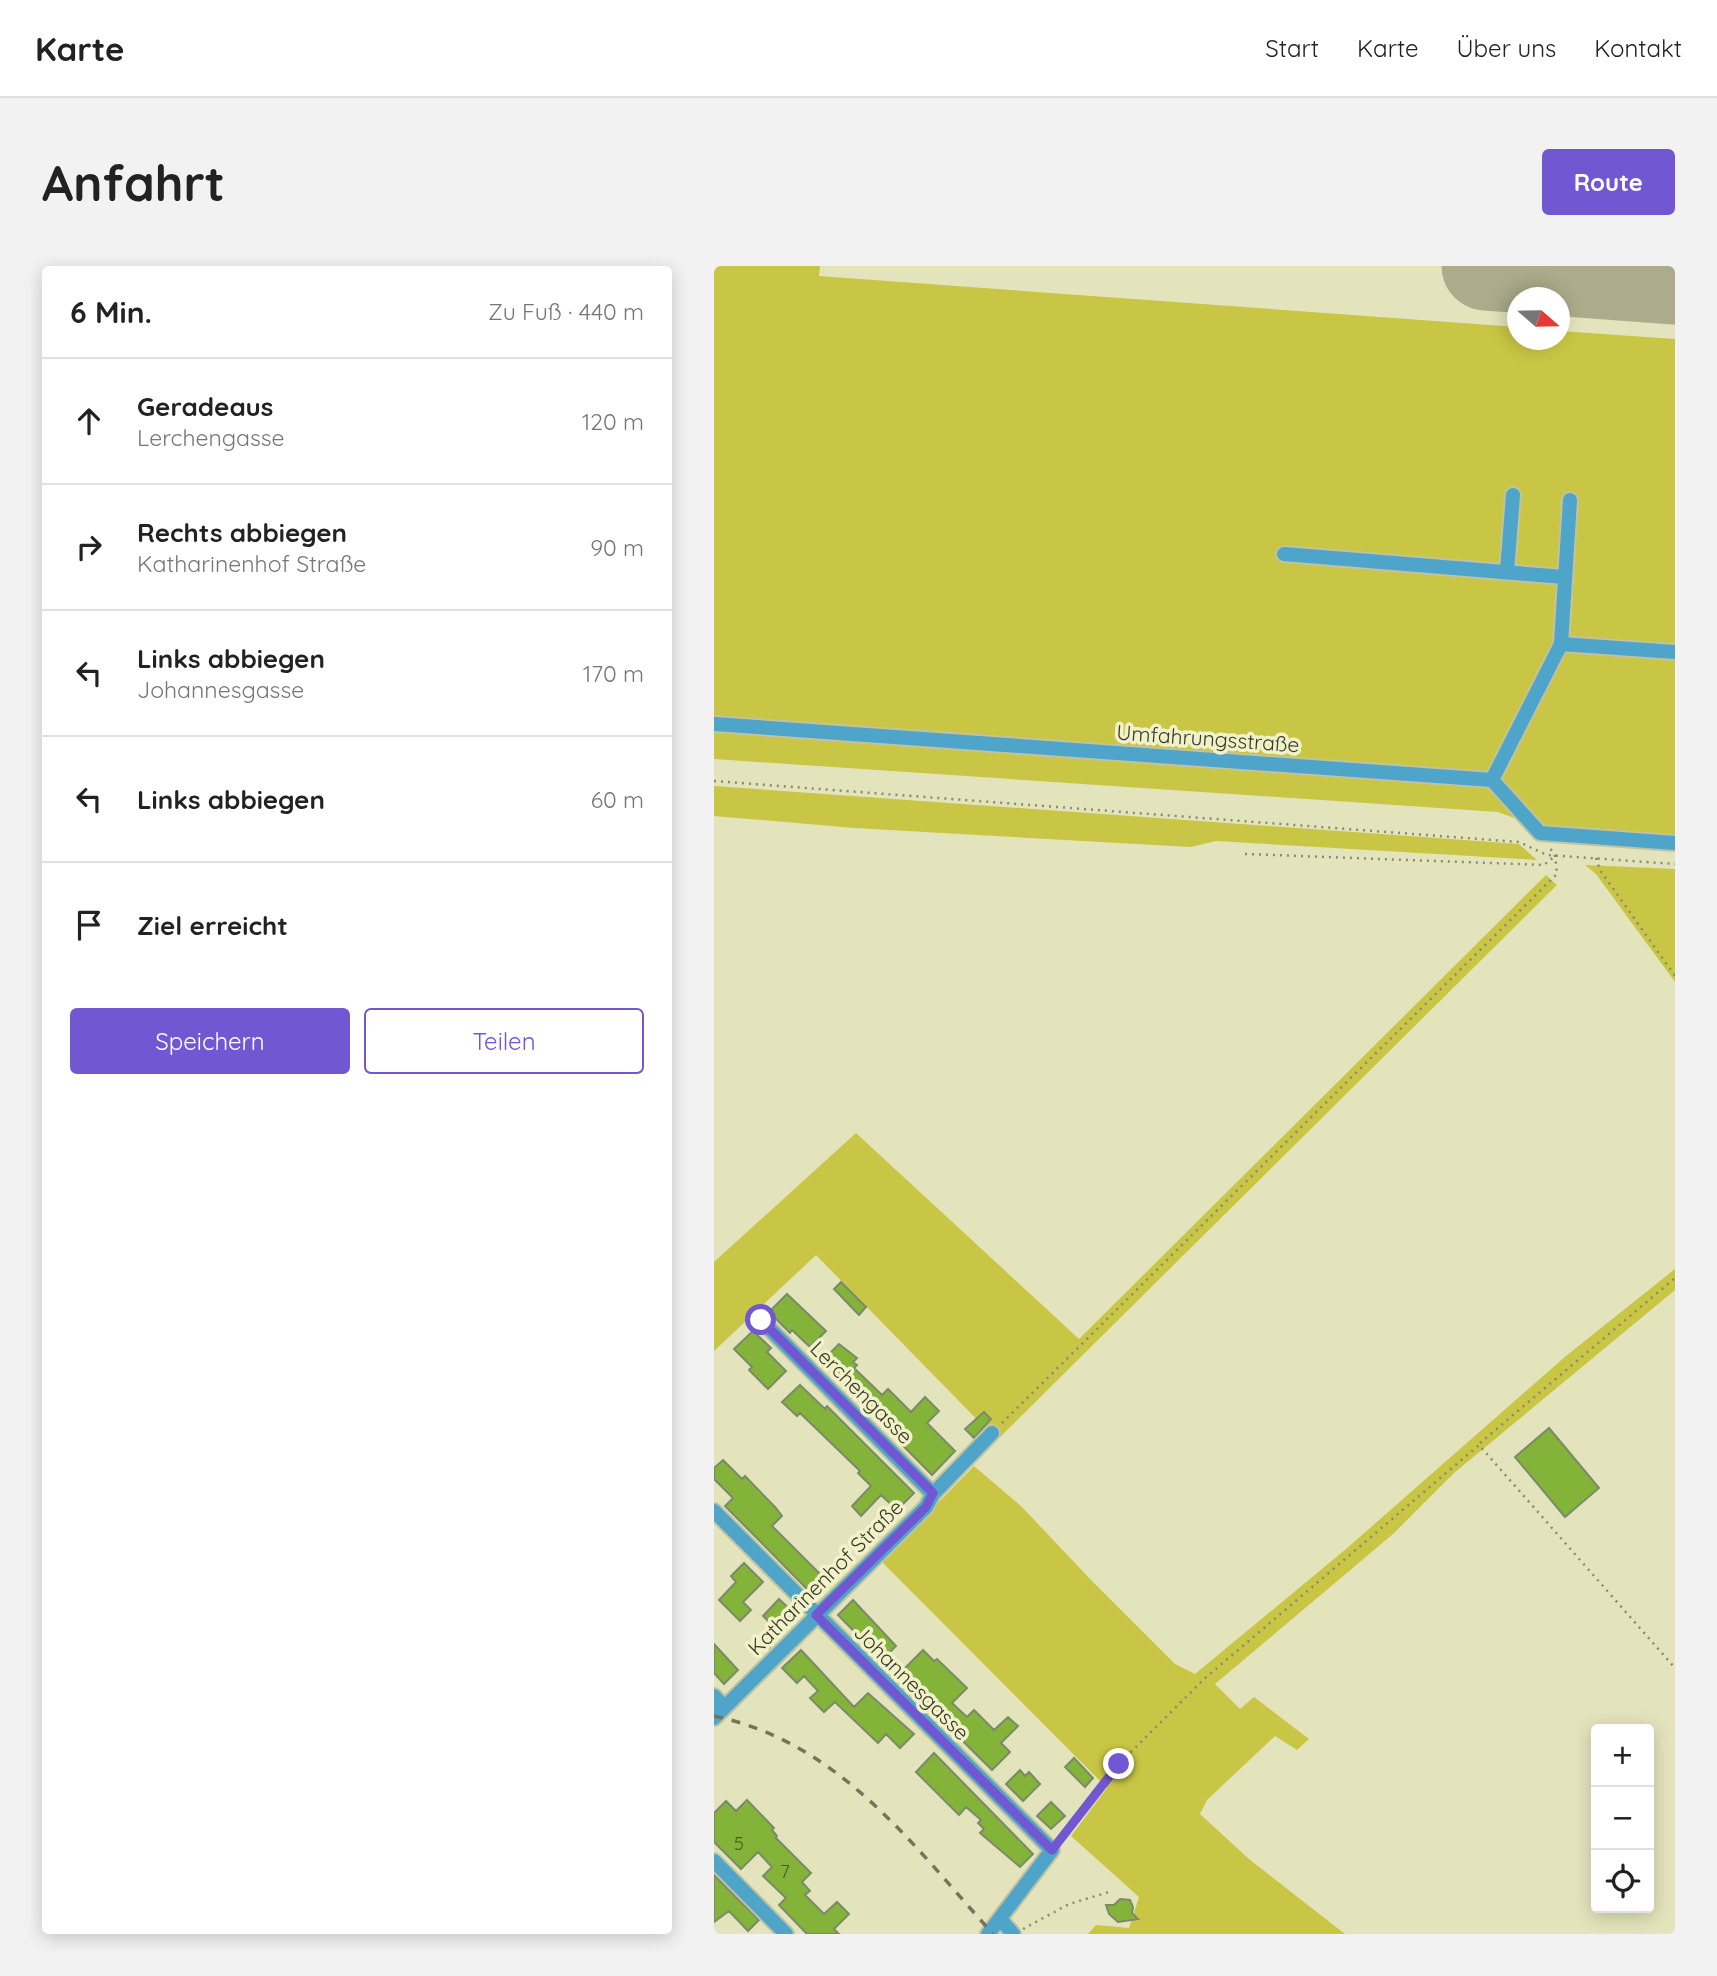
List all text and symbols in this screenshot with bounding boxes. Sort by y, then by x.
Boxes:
text: Karte [35,28,124,69]
text: Start [1265,33,1319,63]
text: Karte [1357,33,1418,63]
text: Über uns [1456,33,1556,63]
text: Kontakt [1594,33,1682,63]
button: Route [1542,149,1675,215]
text: Anfahrt [42,152,225,213]
north arrow [1507,287,1570,350]
text: 6 Min. [70,293,152,331]
text: Zu Fuß · 440 m [488,297,644,326]
text: Geradeaus [137,390,273,423]
icon: ahead [70,402,108,440]
text: 120 m [582,407,644,436]
text: Lerchengasse [137,423,285,452]
text: Rechts abbiegen [137,516,347,549]
icon: right [70,528,108,566]
text: 90 m [590,533,644,562]
text: Katharinenhof Straße [137,549,366,578]
text: Links abbiegen [137,642,325,675]
icon: left [70,654,108,692]
text: 170 m [583,659,644,688]
text: Johannesgasse [137,675,304,704]
street label: Umfahrungsstraße [1116,719,1300,757]
icon: left [70,780,108,818]
text: Links abbiegen [137,783,325,816]
text: 60 m [591,785,644,814]
icon: arrive [70,906,108,944]
text: Ziel erreicht [137,909,288,942]
button: Speichern [70,1008,350,1074]
button: Teilen [364,1008,644,1074]
route start [745,1304,776,1335]
street label: Lerchengasse [805,1335,919,1449]
street label: Katharinenhof Straße [742,1494,908,1660]
street label: Johannesgasse [849,1619,975,1745]
map controls [1591,1724,1654,1913]
button: + [1591,1724,1654,1787]
route end [1103,1748,1134,1779]
button: − [1591,1787,1654,1850]
house number: 5 [734,1832,744,1855]
button: locate [1591,1850,1654,1913]
house number: 7 [780,1860,790,1883]

